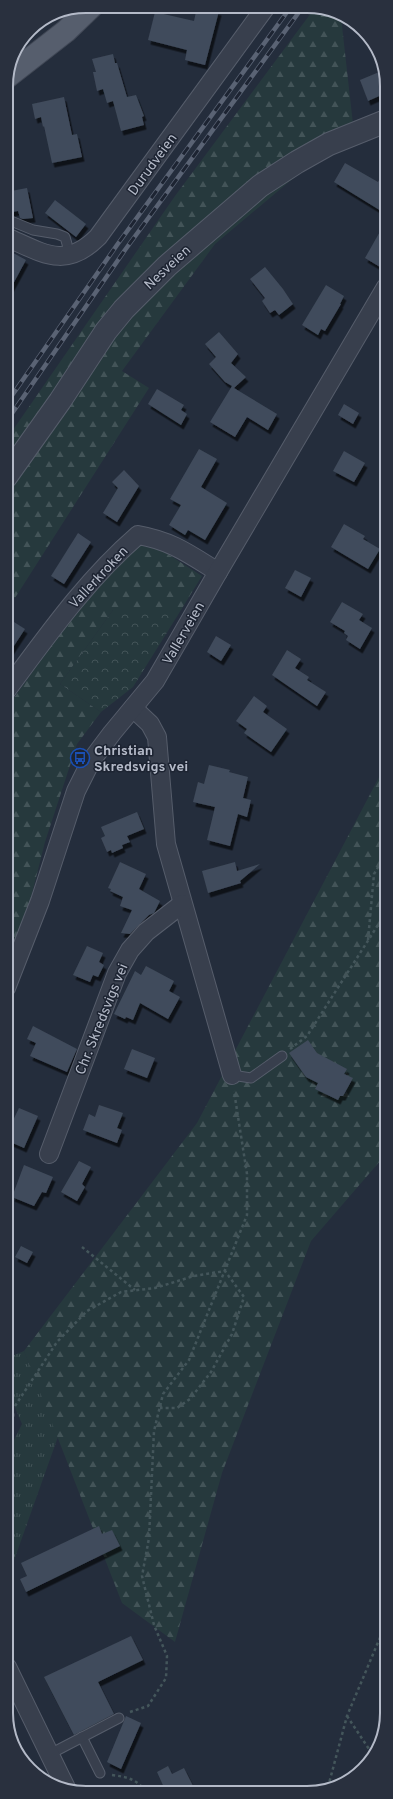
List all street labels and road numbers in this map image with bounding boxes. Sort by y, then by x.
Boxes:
street label: Durudveien [125,131,181,199]
street label: Nesveien [141,242,195,294]
street label: Vallerkroken [66,543,132,613]
street label: Vallerveien [159,599,209,668]
street label: Chr. Skredsvigs vei [72,962,132,1078]

